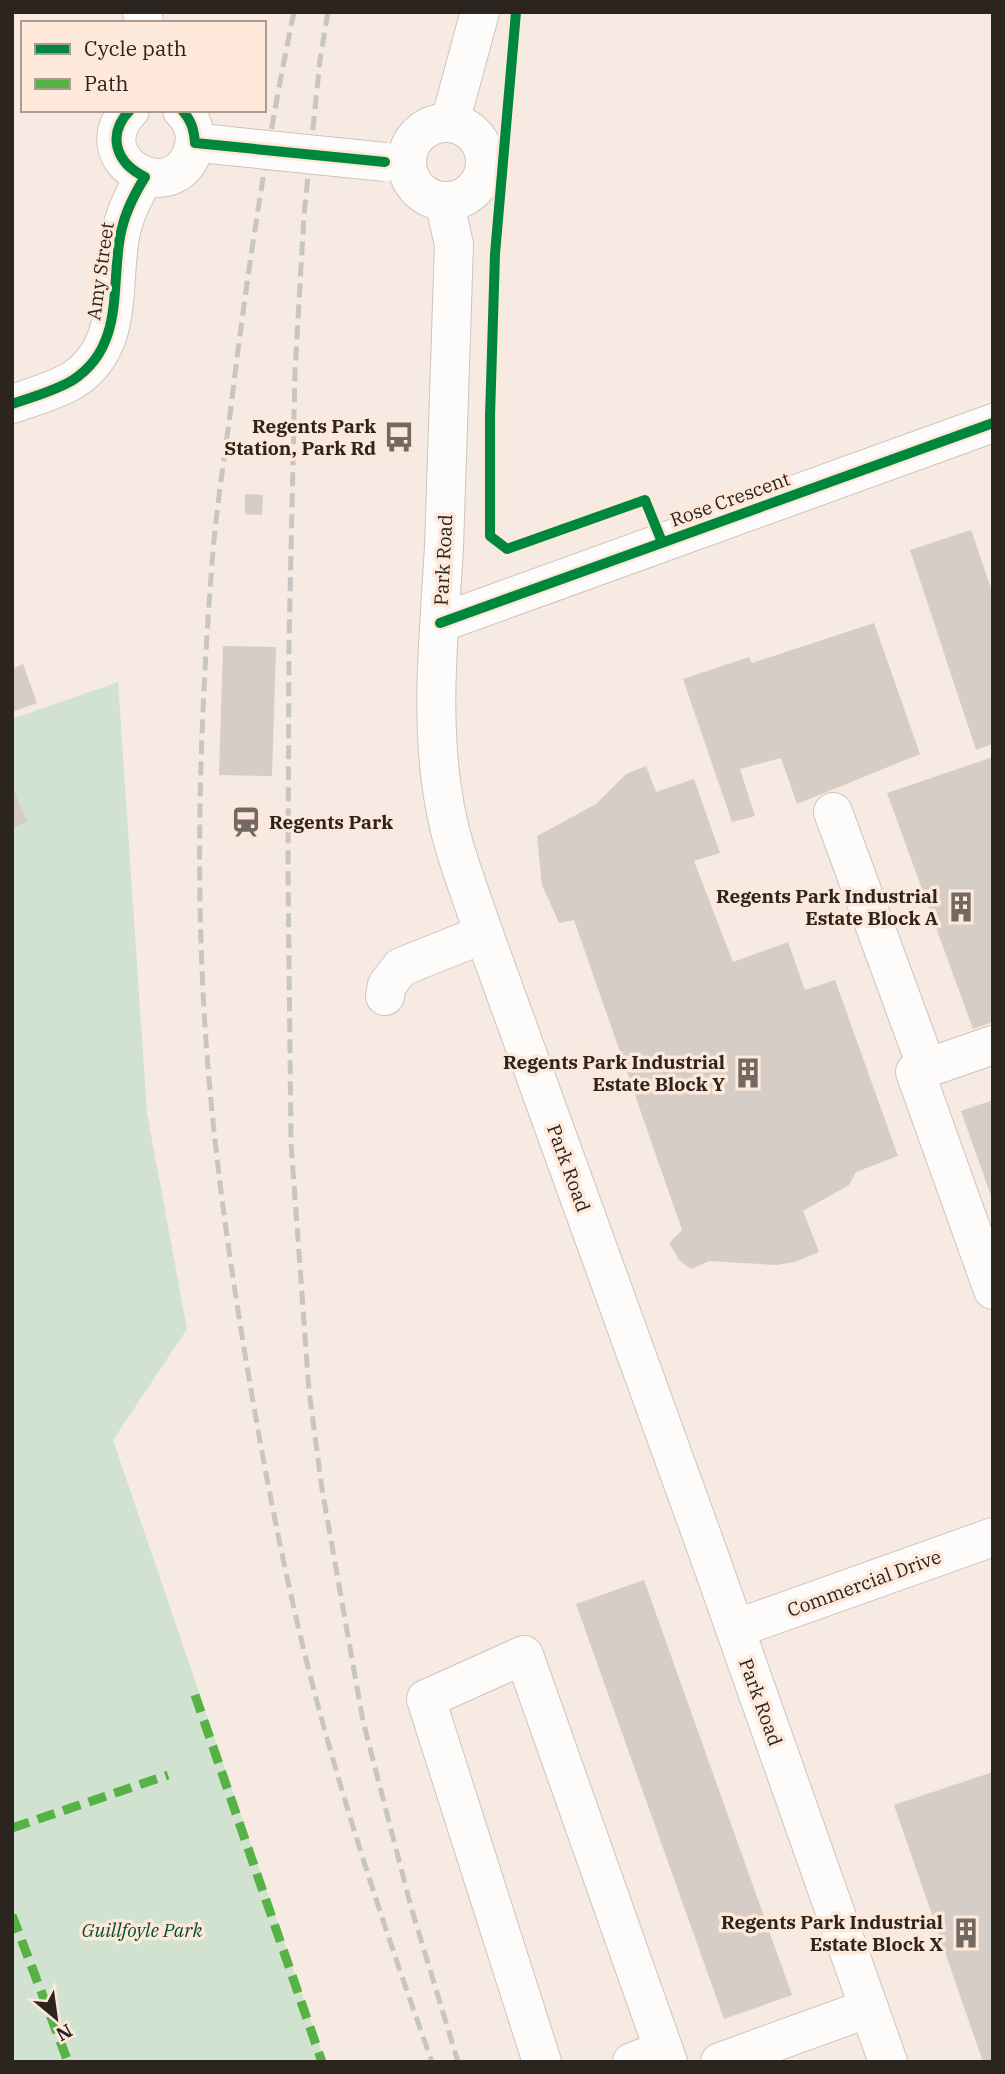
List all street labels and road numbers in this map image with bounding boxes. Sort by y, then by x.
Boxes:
street label: Amy Street [81,220,119,322]
street label: Rose Crescent [667,466,793,532]
street label: Park Road [429,514,457,606]
street label: Park Road [542,1121,596,1215]
street label: Commercial Drive [784,1544,944,1622]
street label: Park Road [734,1655,788,1749]

